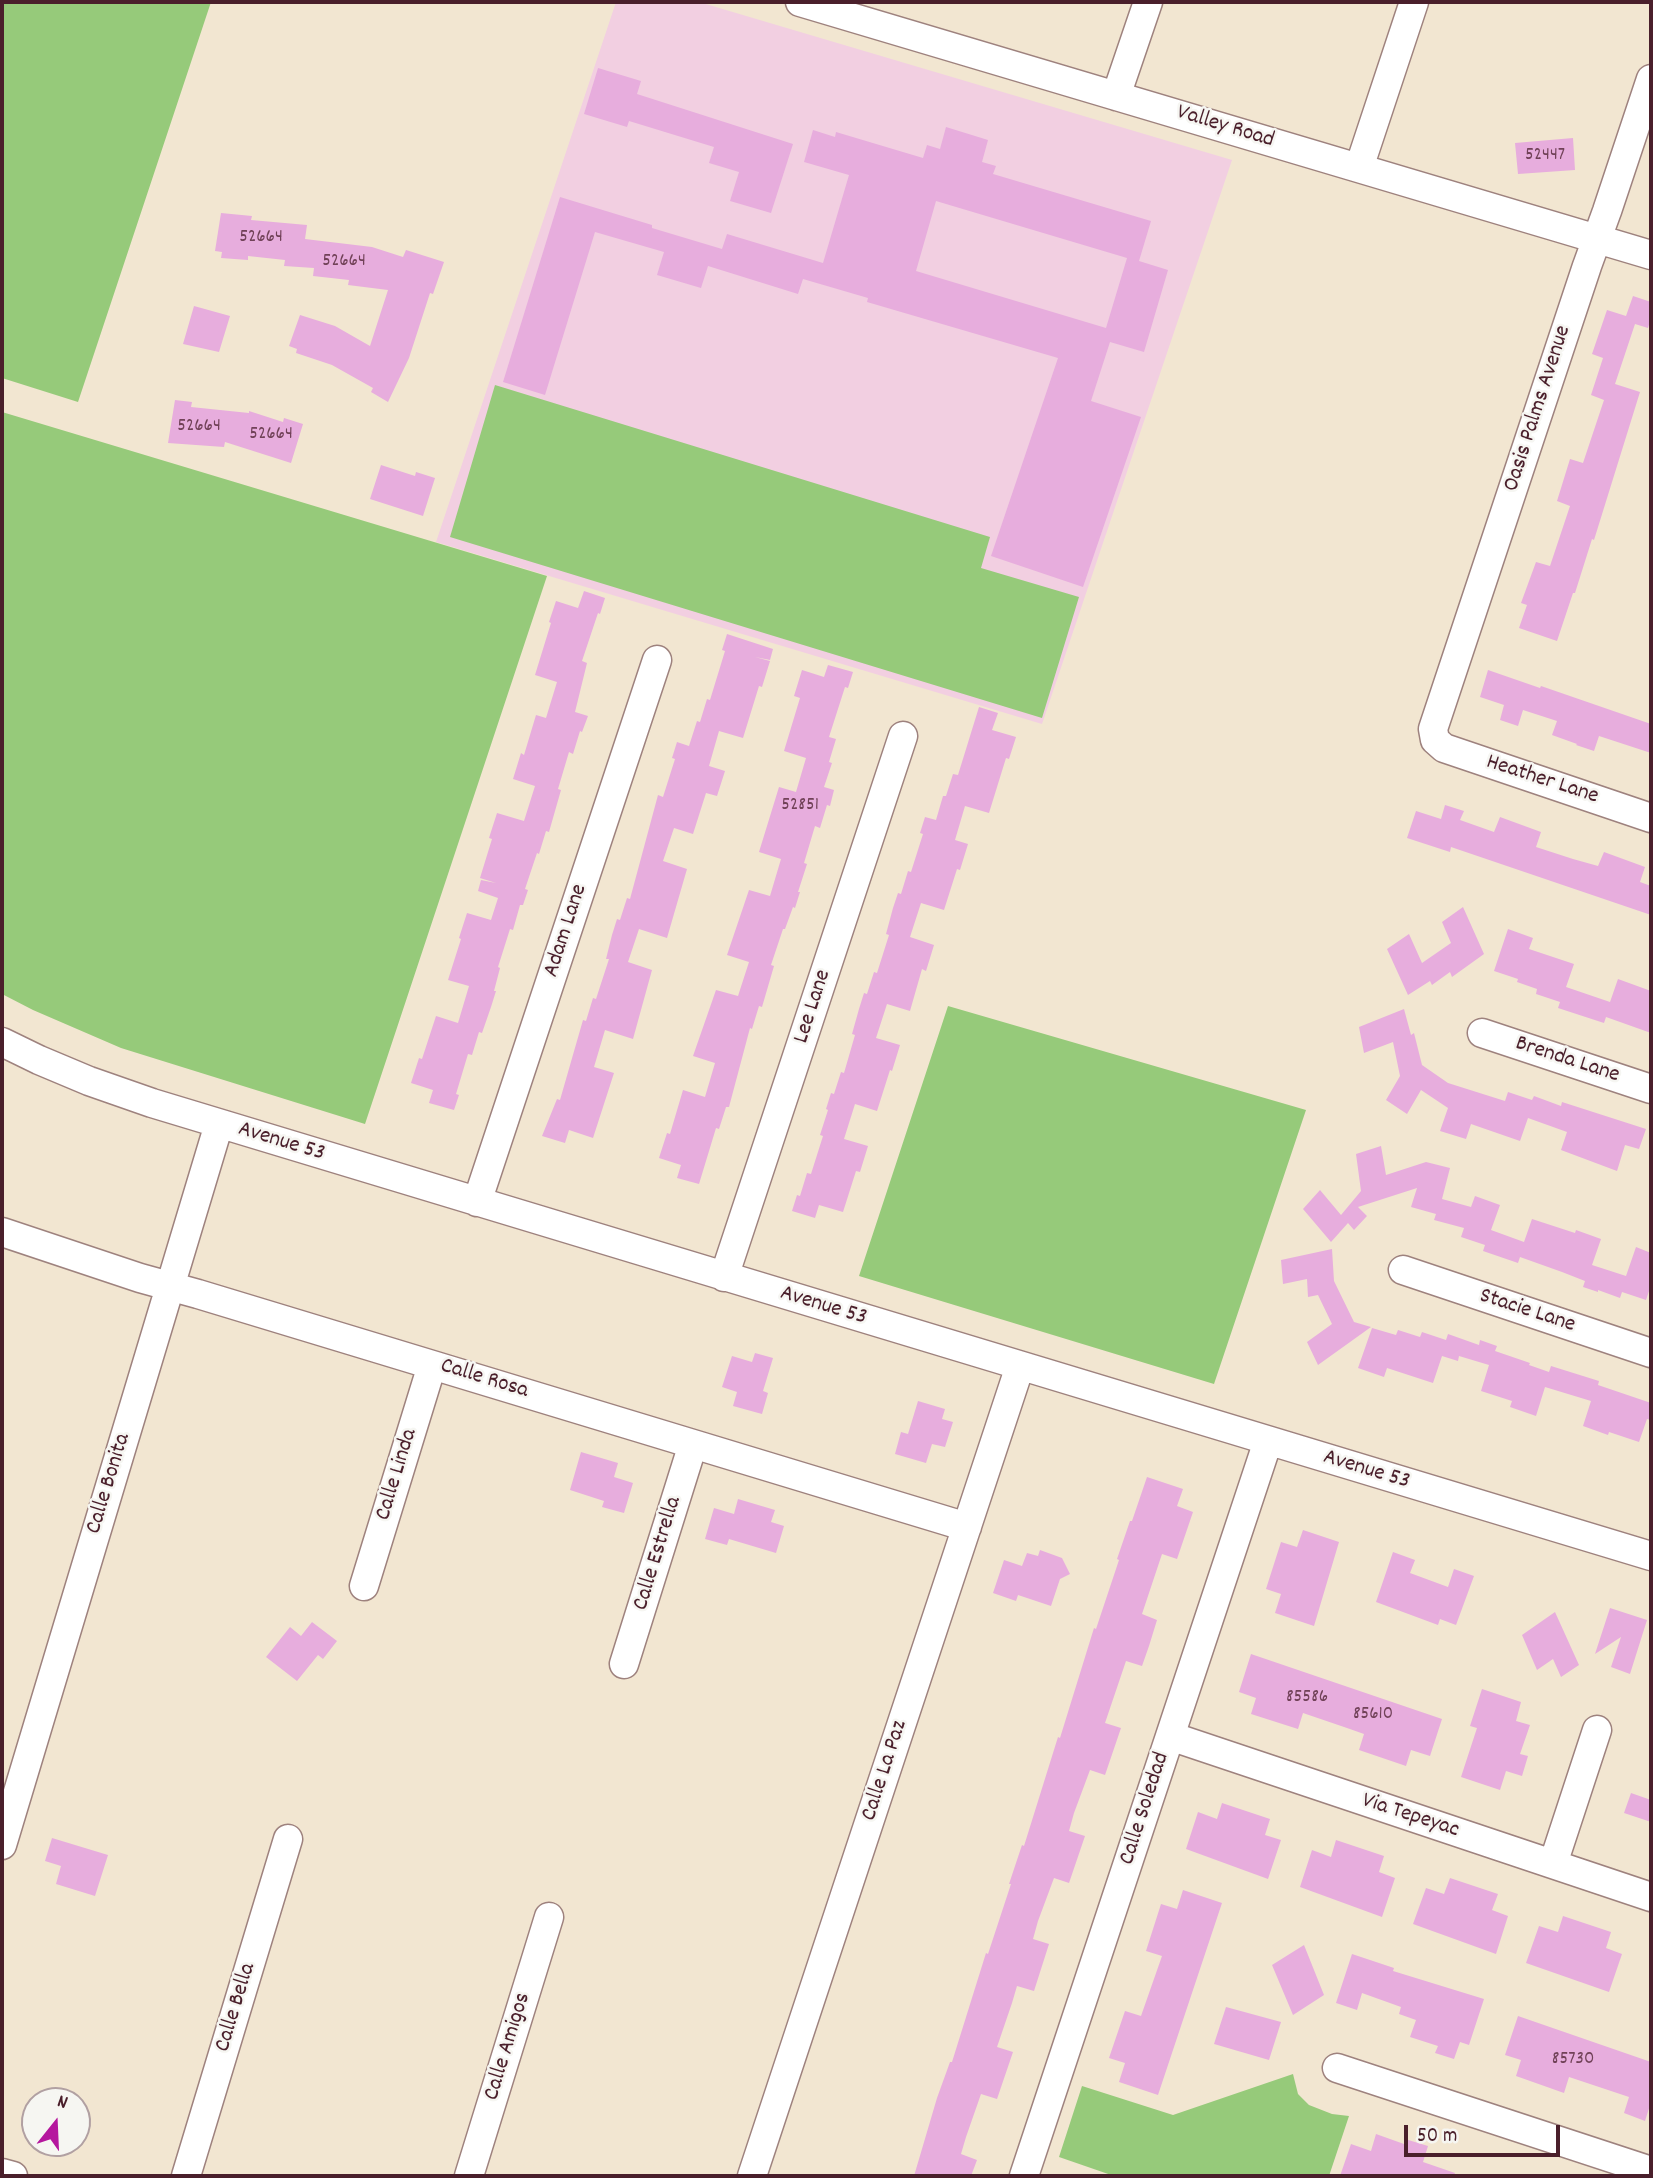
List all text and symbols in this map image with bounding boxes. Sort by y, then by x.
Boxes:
street label: Valley Road [1173,100,1277,156]
house number: 52447 [1525,145,1565,167]
house number: 52664 [239,227,283,249]
house number: 52664 [322,251,366,273]
street label: Oasis Palms Avenue [1499,322,1579,496]
house number: 52664 [177,416,221,438]
house number: 52664 [249,424,293,446]
street label: Heather Lane [1482,750,1602,812]
house number: 52851 [781,795,819,817]
street label: Adam Lane [539,881,595,981]
street label: Lee Lane [789,967,839,1047]
street label: Brenda Lane [1511,1031,1623,1091]
street label: Avenue 53 [234,1117,328,1169]
street label: Avenue 53 [776,1281,870,1333]
street label: Stacie Lane [1476,1284,1578,1340]
street label: Calle Rosa [437,1354,531,1406]
street label: Calle Linda [371,1426,425,1524]
street label: Calle Bonita [82,1430,138,1538]
street label: Avenue 53 [1319,1445,1413,1497]
street label: Calle Estrella [629,1494,689,1614]
house number: 85586 [1286,1687,1328,1709]
house number: 85610 [1353,1704,1393,1726]
street label: Calle La Paz [857,1717,915,1825]
street label: Calle Soledad [1115,1749,1177,1869]
street label: Via Tepeyac [1358,1788,1462,1846]
street label: Calle Bella [210,1960,264,2056]
street label: Calle Amigos [480,1990,538,2104]
house number: 85730 [1552,2049,1594,2071]
north arrow [21,2087,91,2157]
text: N [53,2089,71,2118]
scale bar [1408,2112,1564,2156]
text: 50 m [1417,2122,1457,2152]

